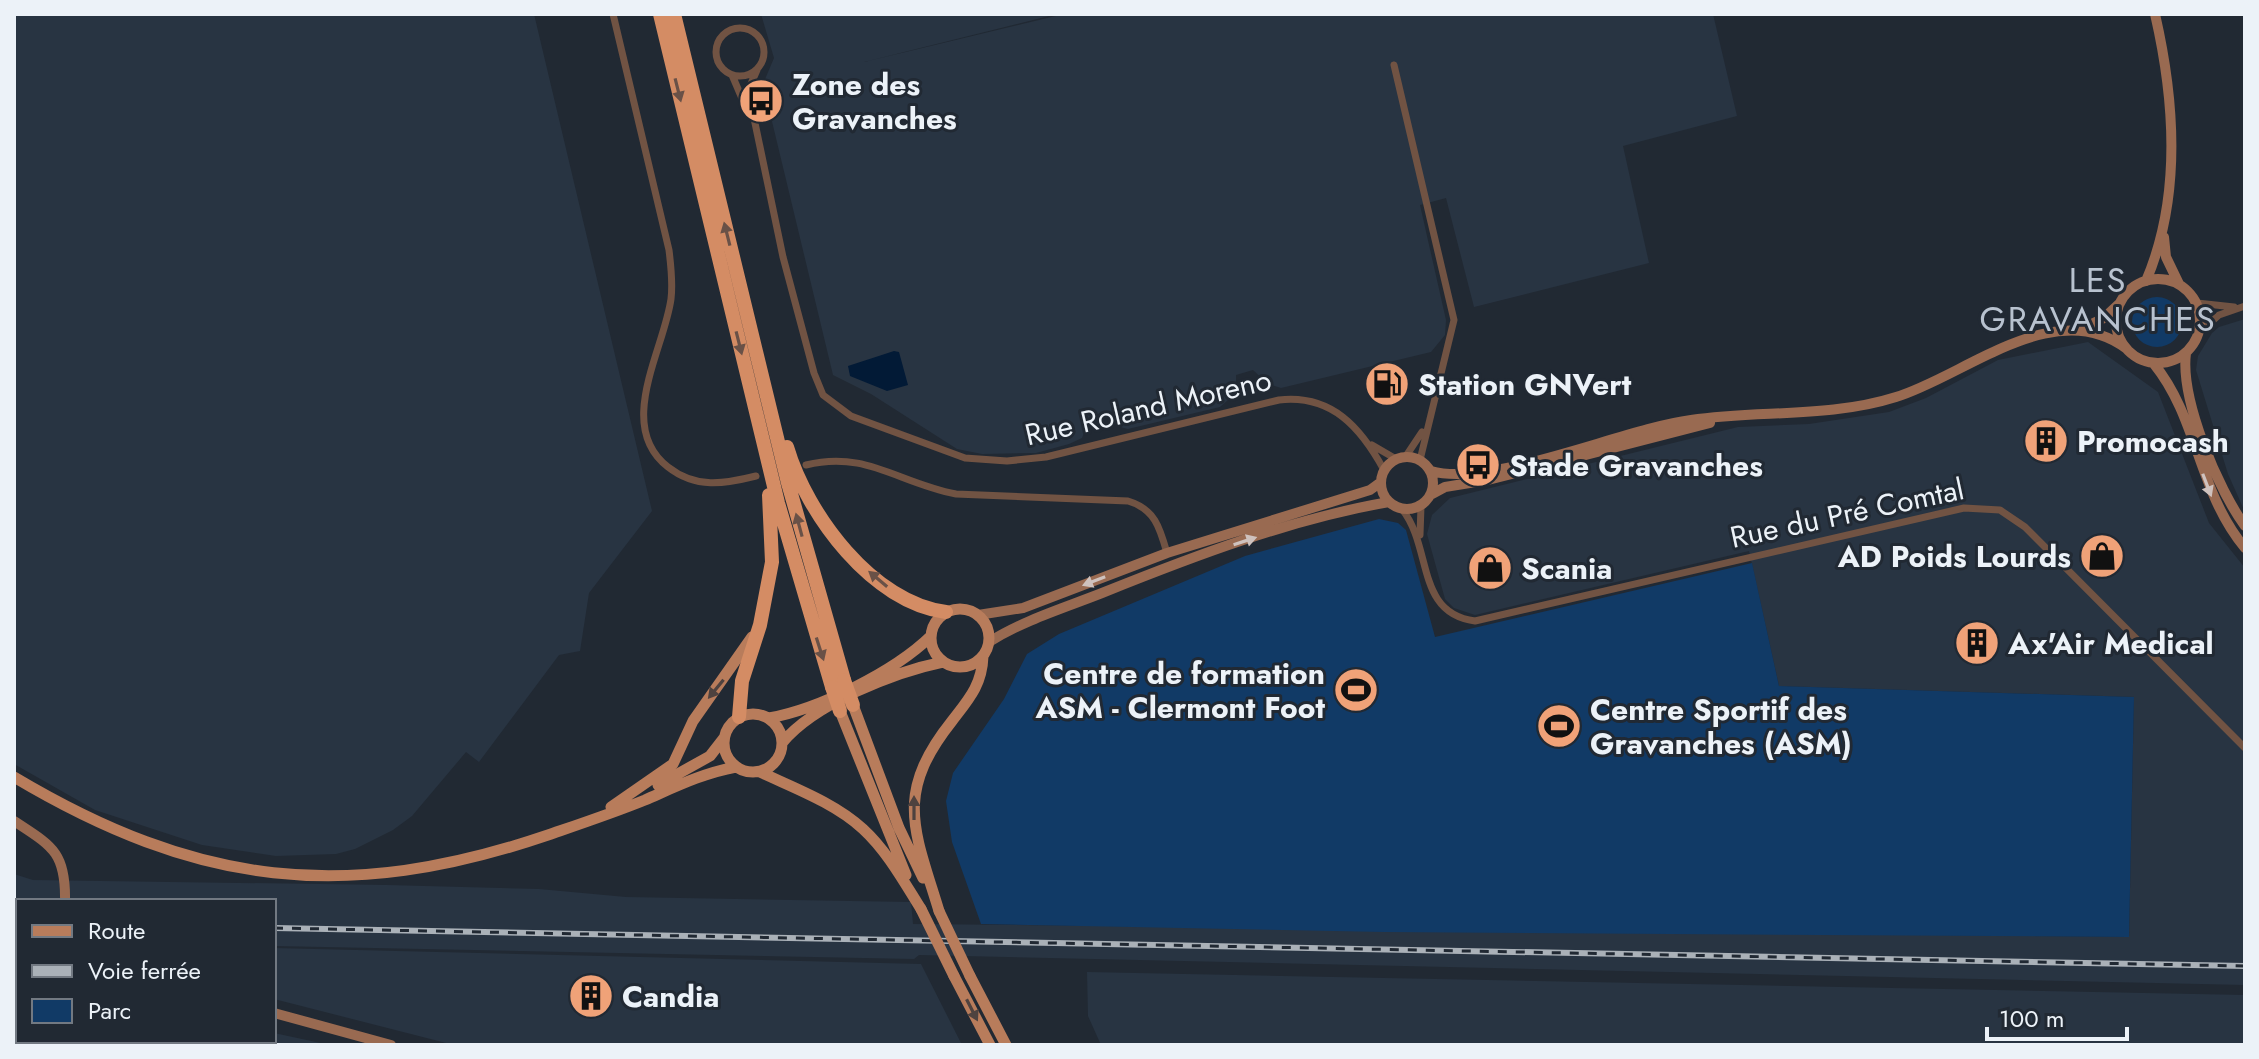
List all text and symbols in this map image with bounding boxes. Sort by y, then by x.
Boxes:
place label: Zone des Gravanches [792,63,957,140]
one-way arrow [673,77,685,102]
bus stop icon: Zone des Gravanches [737,77,785,125]
one-way arrow [720,221,733,246]
district label: LES GRAVANCHES [1979,256,2217,344]
one-way arrow [733,330,746,355]
street label: Rue Roland Moreno [1021,358,1275,456]
fuel station icon: Station GNVert [1363,360,1411,408]
place label: Station GNVert [1418,363,1632,406]
building icon: Promocash [2022,417,2070,465]
place label: Promocash [2077,420,2229,463]
bus stop icon: Stade Gravanches [1454,441,1502,489]
place label: Stade Gravanches [1509,444,1763,487]
street label: Rue du Pré Comtal [1726,467,1968,559]
one-way arrow [2201,473,2214,497]
one-way arrow [792,512,804,537]
shop icon: AD Poids Lourds [2078,532,2126,580]
one-way arrow [1234,534,1258,546]
place label: AD Poids Lourds [1837,535,2071,578]
shop icon: Scania [1466,544,1514,592]
place label: Scania [1521,547,1612,590]
one-way arrow [868,571,888,588]
one-way arrow [1082,575,1106,588]
building icon: Ax'Air Medical [1953,619,2001,667]
place label: Ax'Air Medical [2007,622,2214,665]
one-way arrow [814,638,827,662]
place label: Centre de formation ASM - Clermont Foot [1034,652,1325,729]
sports icon: Centre de formation ASM - Clermont Foot [1332,666,1380,714]
one-way arrow [708,679,725,699]
place label: Centre Sportif des Gravanches (ASM) [1590,688,1852,765]
sports icon: Centre Sportif des Gravanches (ASM) [1535,702,1583,750]
one-way arrow [908,795,920,820]
legend [16,899,276,1043]
text: Route [88,913,145,948]
text: Voie ferrée [88,953,201,988]
building icon: Candia [567,972,615,1020]
place label: Candia [622,975,719,1018]
scale bar [1987,991,2127,1041]
text: Parc [88,993,131,1028]
one-way arrow [965,999,978,1022]
text: 100 m [1999,1001,2065,1036]

